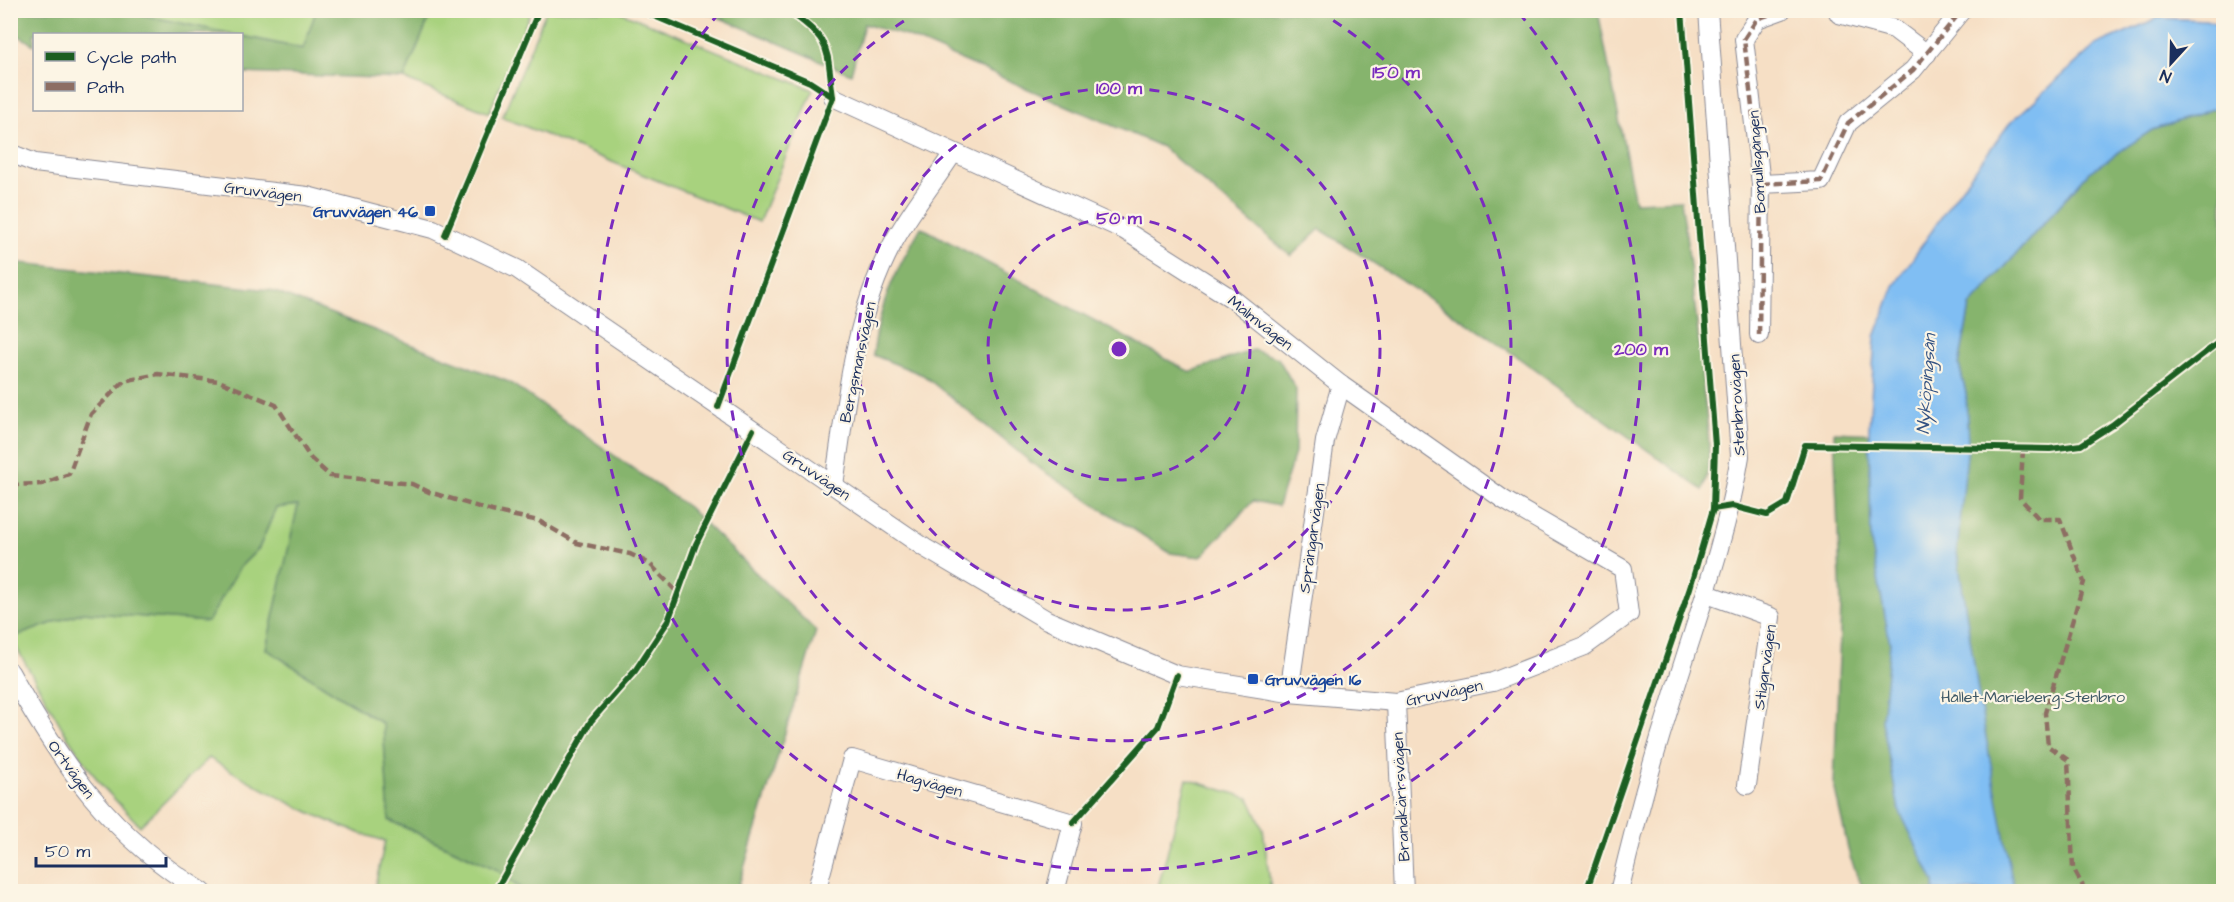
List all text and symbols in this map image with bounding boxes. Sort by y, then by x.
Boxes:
legend [33,33,243,111]
north arrow [2141,33,2201,93]
text: Cycle path [87,45,176,71]
text: 150 m [1372,60,1421,85]
text: N [2157,64,2175,88]
text: Path [87,75,124,100]
text: 100 m [1096,76,1143,101]
street label: Bomullsgången [1742,110,1773,214]
street label: Gruvvägen [223,176,303,209]
place label: Gruvvägen 46 [313,201,418,225]
marker: Gruvvägen 46 [423,204,437,218]
text: 50 m [1096,206,1143,231]
street label: Malmvägen [1222,290,1298,356]
street label: Bergsmansvägen [834,300,883,425]
water label: Nyköpingsån [1911,331,1944,435]
text: 200 m [1613,337,1669,362]
centre of rings [1109,339,1129,359]
street label: Stenbrovägen [1723,354,1752,456]
street label: Gruvvägen [778,444,855,506]
street label: Sprängarvägen [1293,482,1332,595]
street label: Stigarvägen [1748,623,1783,711]
place label: Gruvvägen 16 [1265,669,1361,693]
marker: Gruvvägen 16 [1246,672,1260,686]
street label: Gruvvägen [1404,674,1485,713]
park label: Hållet-Marieberg-Stenbro [1941,686,2125,709]
street label: Brandkärrsvägen [1387,732,1416,862]
street label: Ortvägen [42,736,100,804]
street label: Hagvägen [894,763,965,804]
scale bar [36,830,166,868]
text: 50 m [45,839,90,864]

